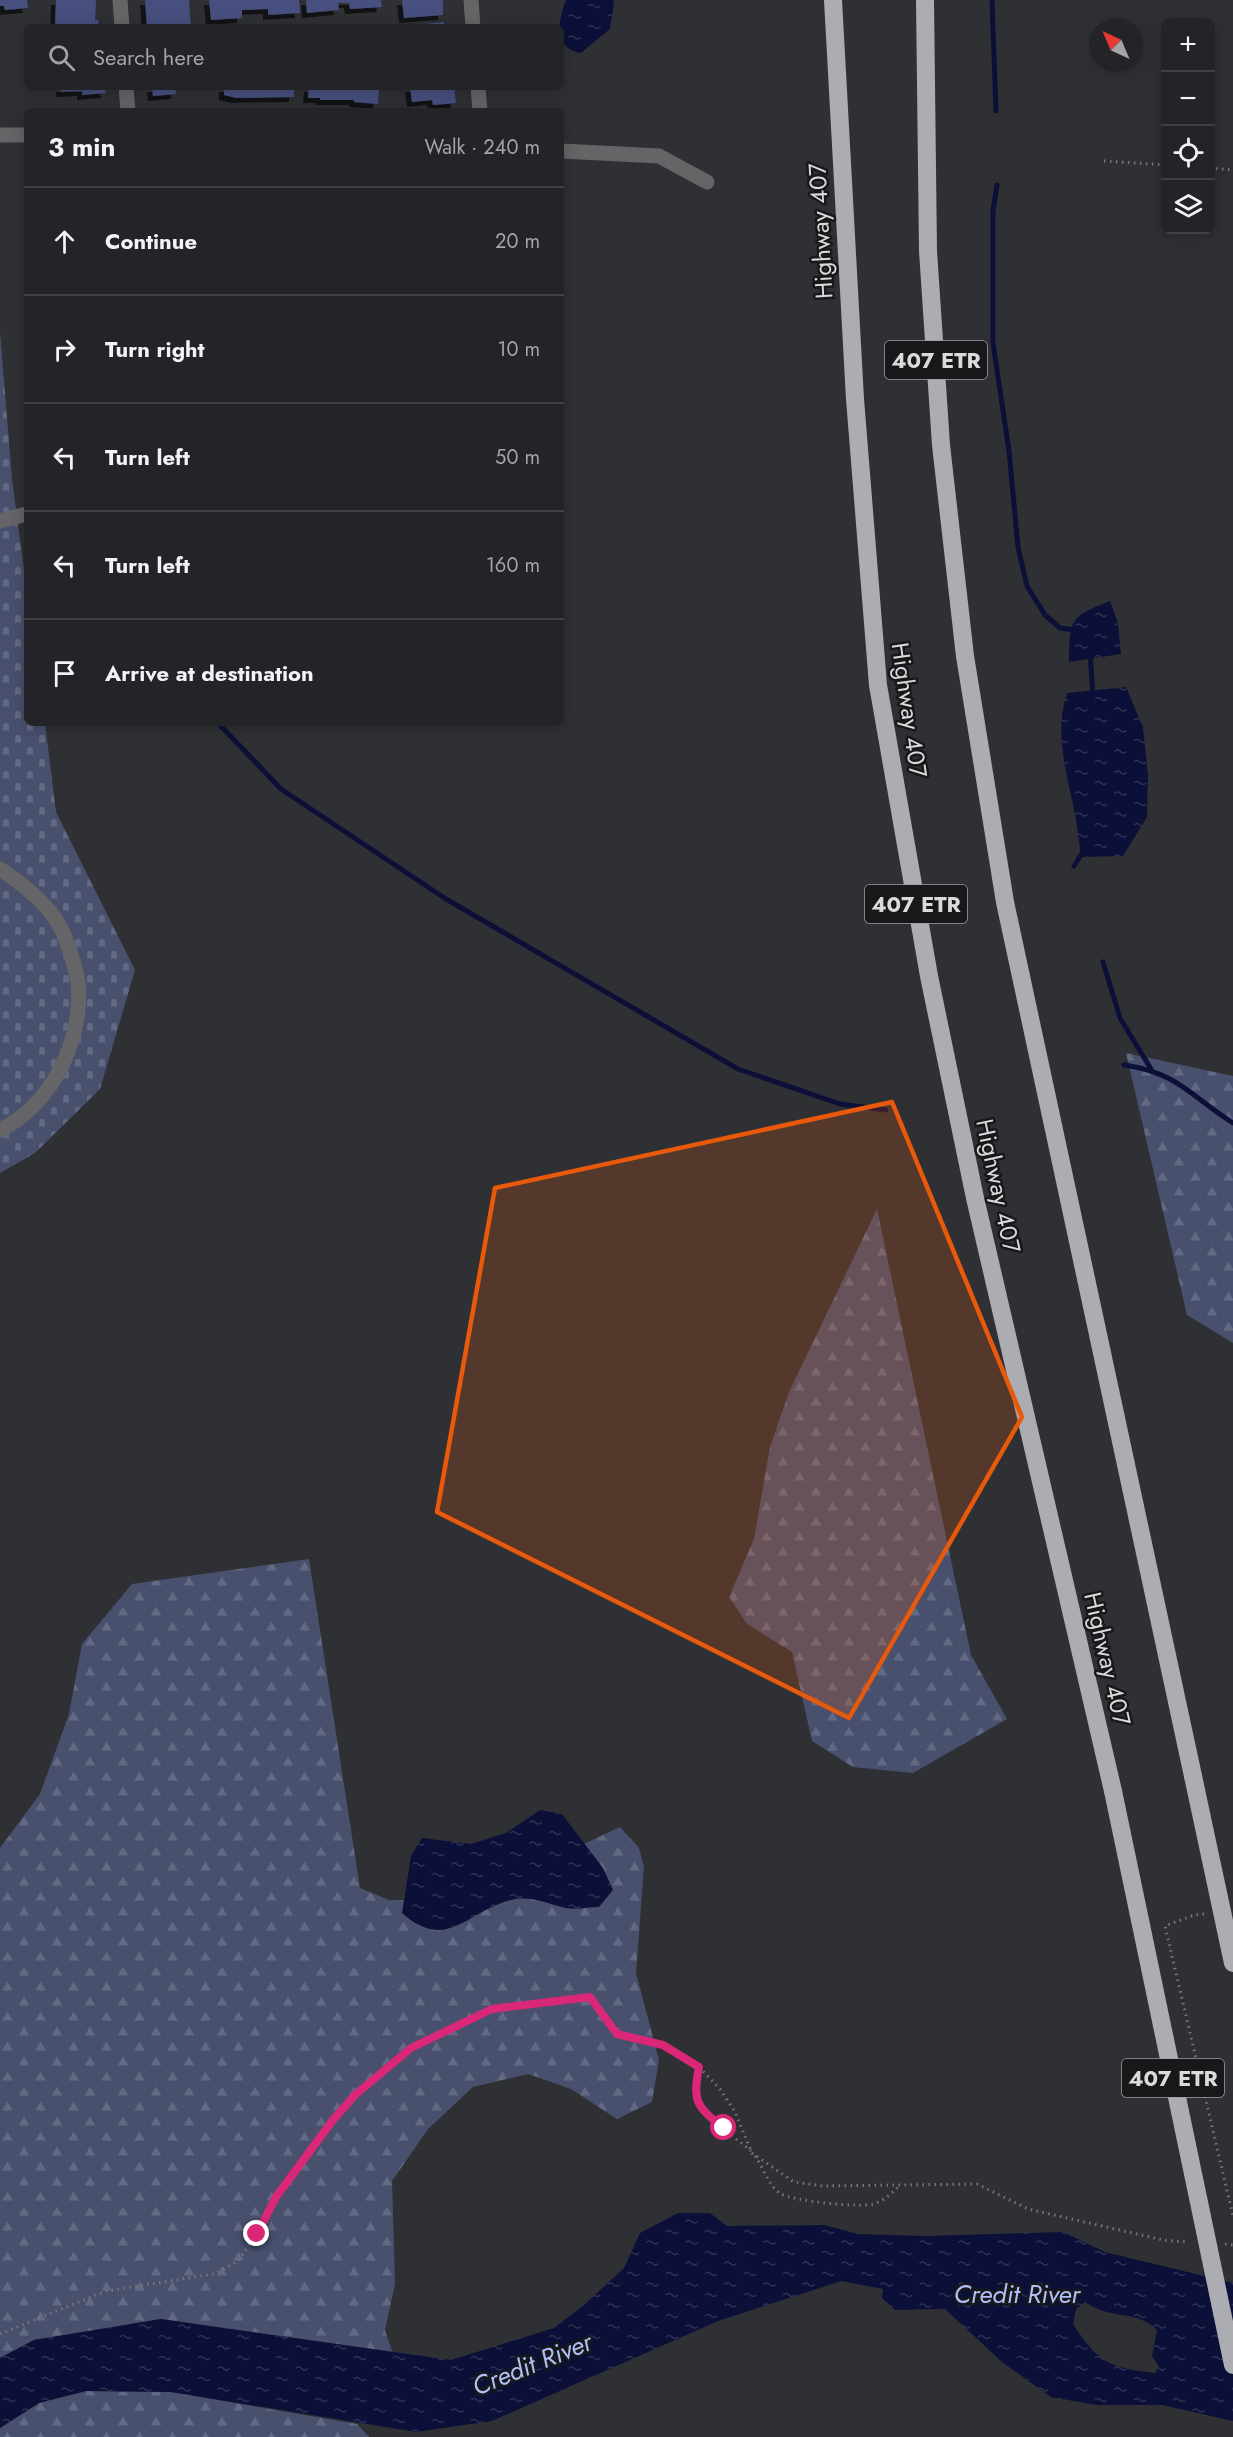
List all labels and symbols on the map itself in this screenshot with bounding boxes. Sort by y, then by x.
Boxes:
north arrow [1089,18,1143,72]
street label: Highway 407 [799,162,842,300]
road number: 407 ETR [885,341,987,379]
street label: Highway 407 [883,640,936,780]
road number: 407 ETR [865,885,967,923]
street label: Highway 407 [967,1116,1030,1256]
street label: Highway 407 [1075,1589,1140,1729]
road number: 407 ETR [1122,2059,1224,2097]
route start [710,2114,736,2140]
route end [243,2220,269,2246]
water label: Credit River [954,2275,1082,2313]
water label: Credit River [466,2322,599,2405]

